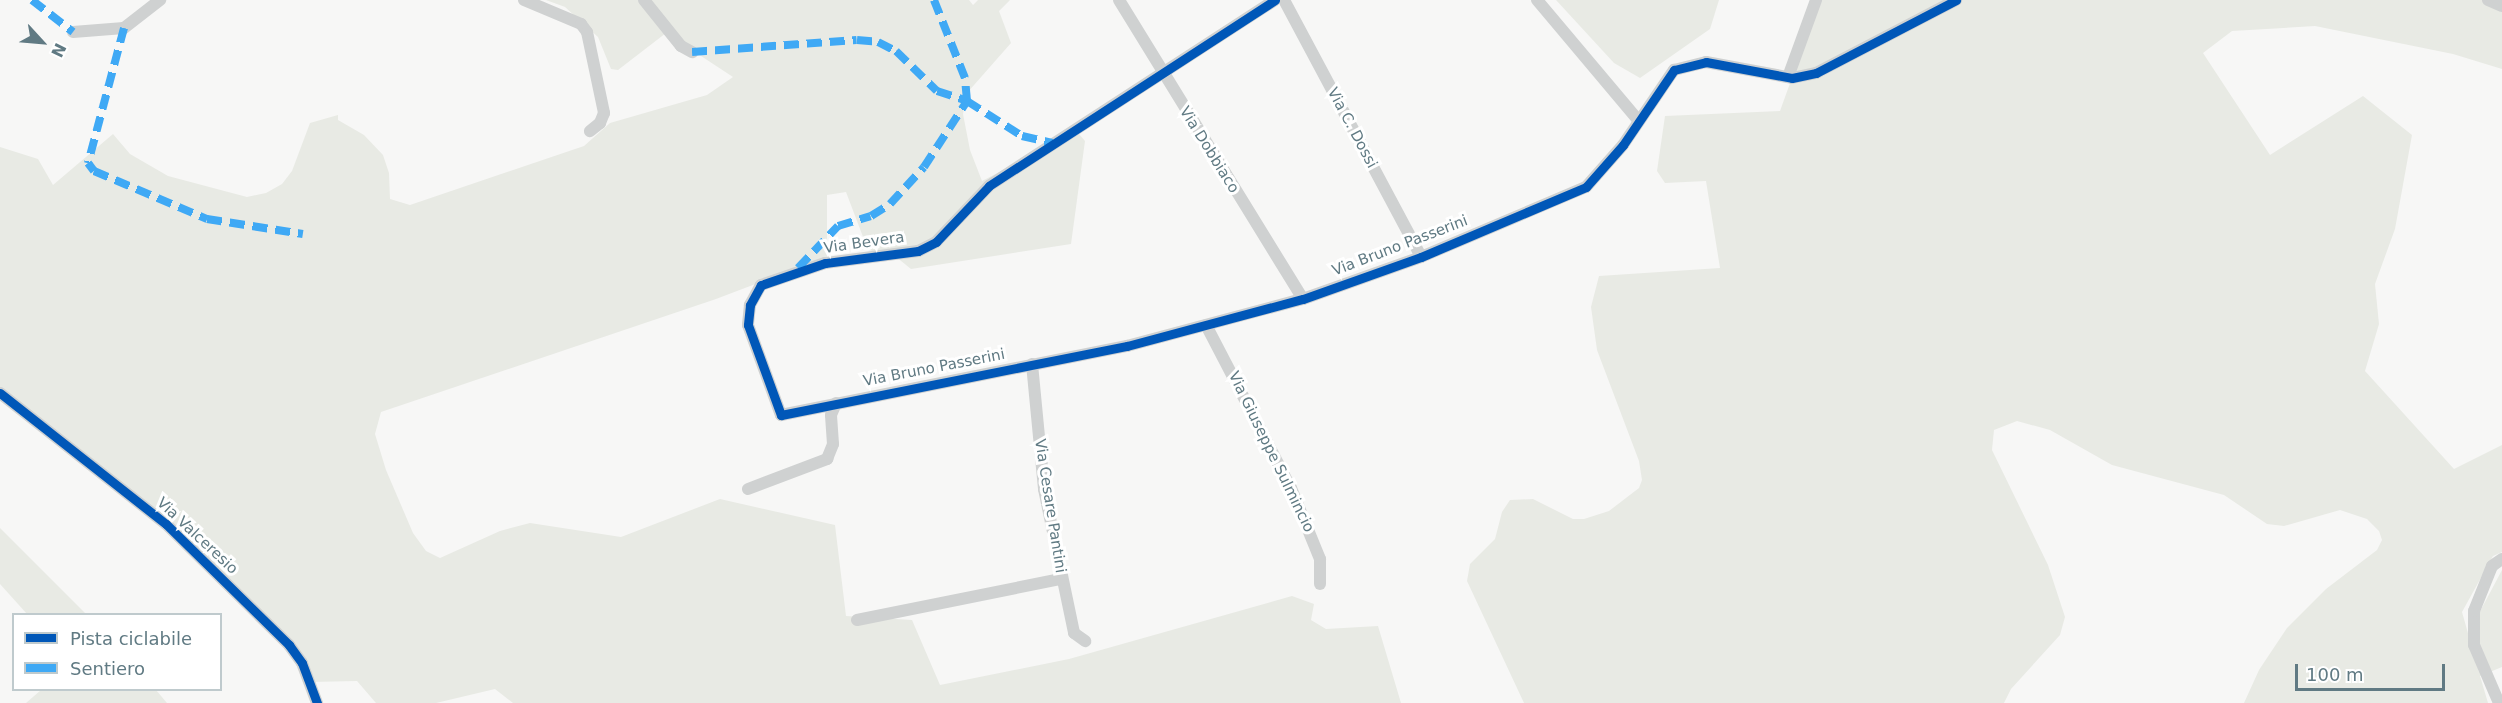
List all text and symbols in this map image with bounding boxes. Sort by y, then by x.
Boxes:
north arrow [12,12,72,72]
text: N [47,40,70,60]
street label: Via C. Dossi [1323,85,1381,171]
street label: Via Dobbiaco [1175,103,1243,197]
street label: Via Bruno Passerini [1330,212,1470,280]
street label: Via Bevera [823,228,905,258]
street label: Via Bruno Passerini [862,345,1006,391]
street label: Via Giuseppe Sulmincio [1224,369,1318,535]
street label: Via Cesare Pantini [1031,438,1069,574]
street label: Via Valceresio [153,494,241,578]
legend [12,613,222,691]
text: Pista ciclabile [70,628,192,649]
scale bar [2298,652,2448,690]
text: Sentiero [70,658,145,679]
text: 100 m [2306,664,2364,685]

